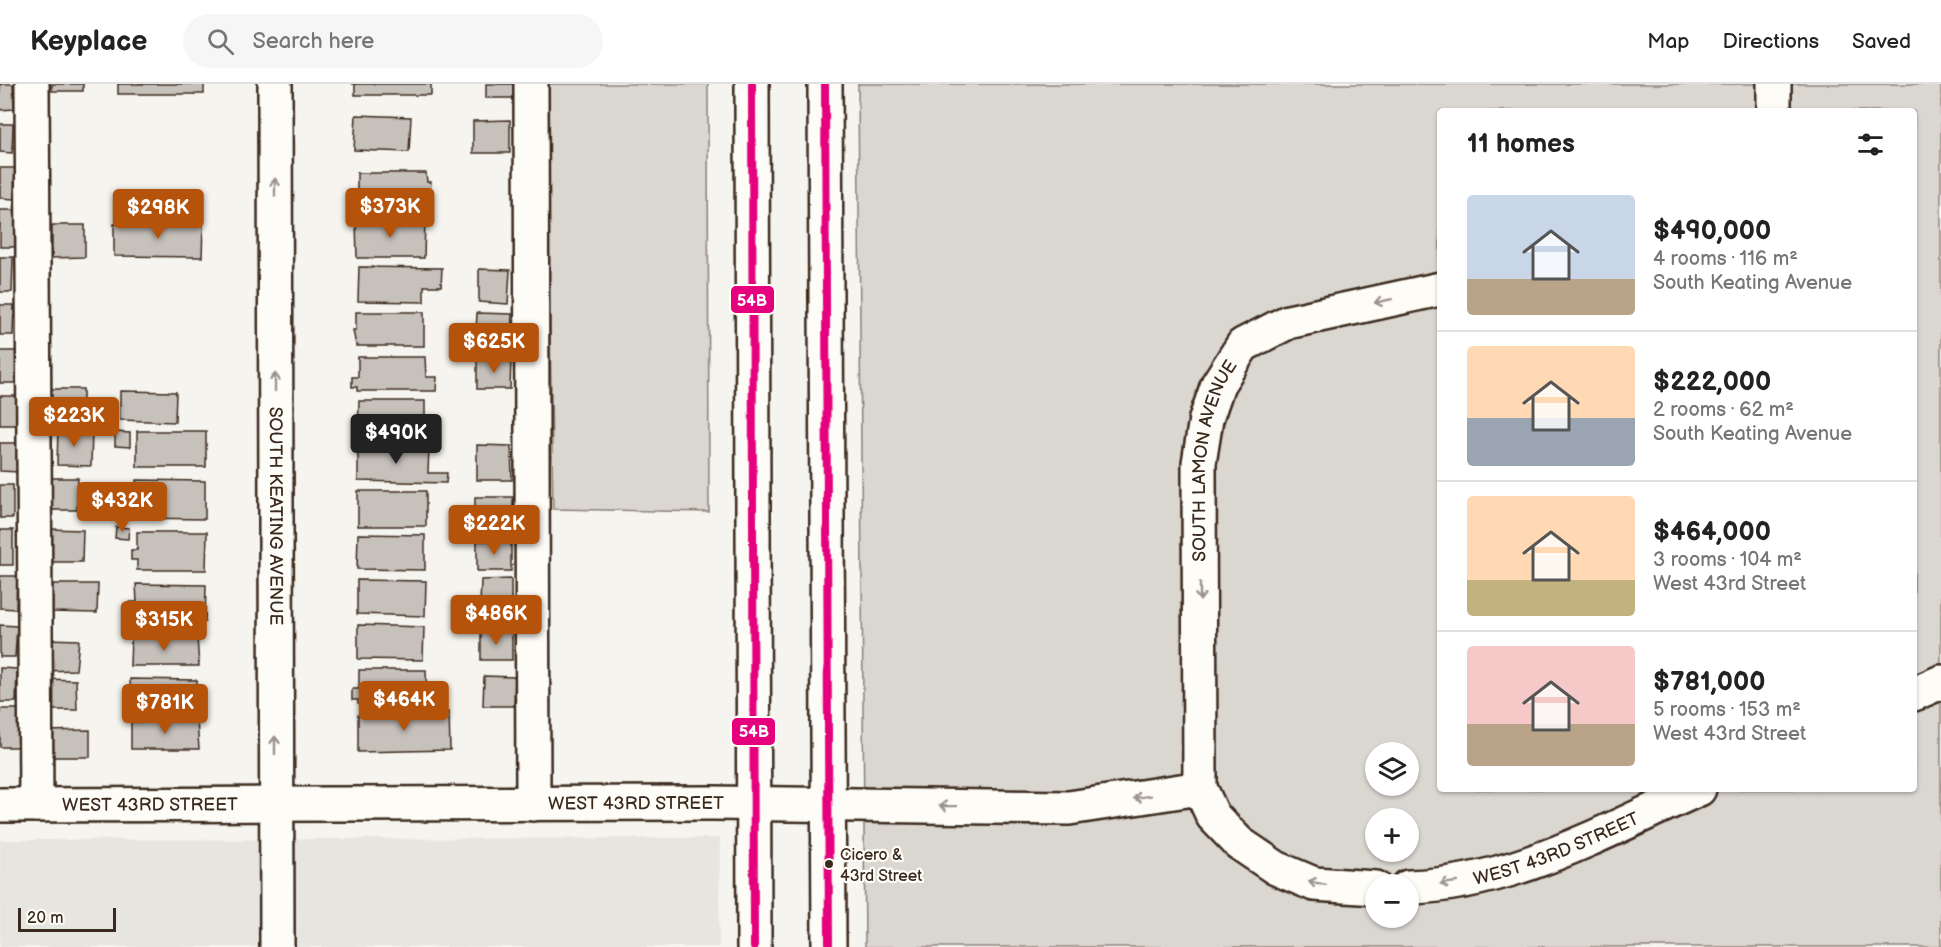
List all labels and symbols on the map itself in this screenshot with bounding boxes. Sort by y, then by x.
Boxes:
one-way arrow [269,177,281,197]
pin: $373K [348,188,432,239]
pin: $298K [116,189,200,240]
line badge: 54B [730,285,775,314]
text: 54B [737,292,767,311]
one-way arrow [1374,296,1393,307]
pin: $625K [452,323,536,374]
street label: SOUTH LAMON AVENUE [1188,356,1241,562]
one-way arrow [269,372,281,392]
pin: $223K [32,397,116,448]
street label: SOUTH KEATING AVENUE [265,407,287,626]
pin: $490K [354,414,438,465]
pin: $432K [80,482,164,533]
pin: $222K [452,505,536,556]
one-way arrow [1194,582,1205,602]
pin: $486K [454,595,538,646]
pin: $315K [122,601,206,652]
pin: $464K [362,681,446,732]
pin: $781K [123,684,207,735]
line badge: 54B [731,717,776,746]
text: 54B [739,723,769,742]
one-way arrow [269,735,281,755]
one-way arrow [1133,791,1153,802]
street label: WEST 43RD STREET [548,792,724,814]
street label: WEST 43RD STREET [62,794,238,815]
one-way arrow [939,800,959,812]
street label: WEST 43RD STREET [1471,808,1642,889]
place label: Cicero & 43rd Street [840,846,922,886]
marker: Cicero & 43rd Street [823,858,835,870]
one-way arrow [1308,877,1328,888]
one-way arrow [1439,877,1459,888]
scale bar [18,905,116,932]

